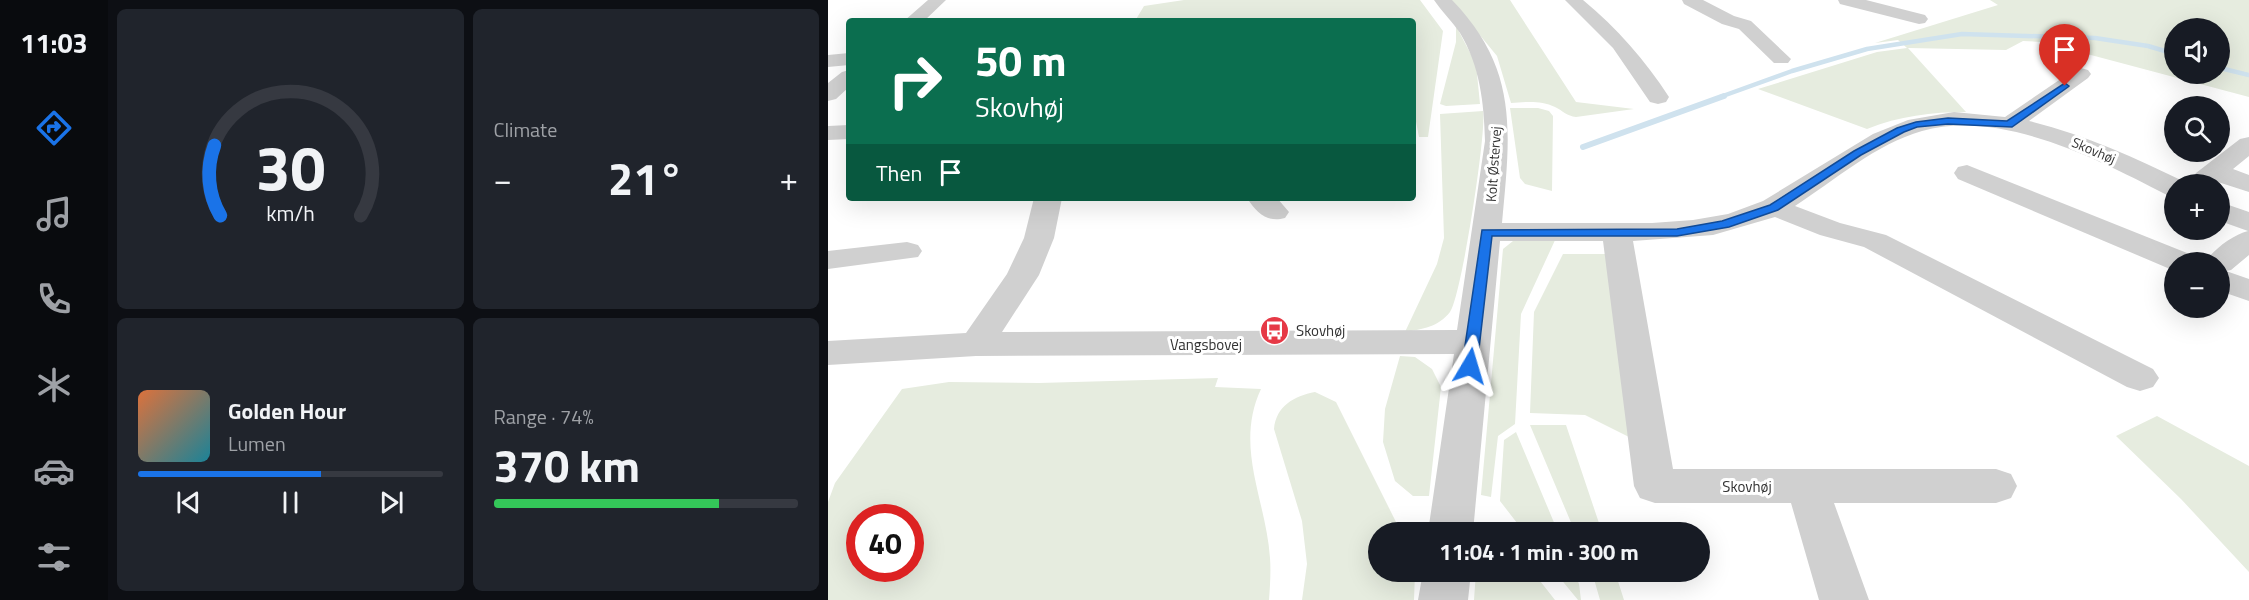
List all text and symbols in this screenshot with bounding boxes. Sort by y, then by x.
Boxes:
map controls [2164,18,2230,318]
button: sound [2164,18,2230,84]
text: 11:03 [20,22,88,63]
pin [2039,24,2090,86]
text: 50 m [975,28,1067,92]
icon: arrive [2048,33,2081,66]
icon: right [876,42,954,120]
text: Skovhøj [975,86,1064,127]
button: search [2164,96,2230,162]
icon: directions [33,107,75,149]
text: Climate [494,114,557,145]
text: 30 [255,119,325,214]
street label: Kolt Østervej [1480,126,1506,202]
street label: Skovhøj [2069,131,2119,169]
text: 21° [608,144,684,212]
text: − [494,154,512,204]
text: + [780,154,798,204]
text: Then [876,156,922,190]
icon: arrive [934,156,967,189]
button: + [2164,174,2230,240]
icon: music [33,193,75,235]
text: km/h [266,197,315,229]
button: − [2164,252,2230,318]
icon: phone [33,278,75,320]
bus stop icon: Skovhøj [1259,314,1291,346]
place label: Skovhøj [1296,319,1345,342]
street label: Vangsbovej [1170,333,1242,356]
position arrow [1438,334,1502,398]
icon: climate [33,364,75,406]
text: Golden Hour [228,394,346,428]
text: Range · 74% [494,401,594,432]
text: Lumen [228,428,286,459]
text: 370 km [494,431,640,499]
icon: car [33,450,75,492]
street label: Skovhøj [1722,475,1772,498]
icon: previous [172,486,205,519]
icon: pause [274,486,307,519]
icon: next [375,486,408,519]
speed limit sign: 40 [846,504,924,582]
text: 11:04 · 1 min · 300 m [1439,535,1639,569]
icon: filters [33,536,75,578]

